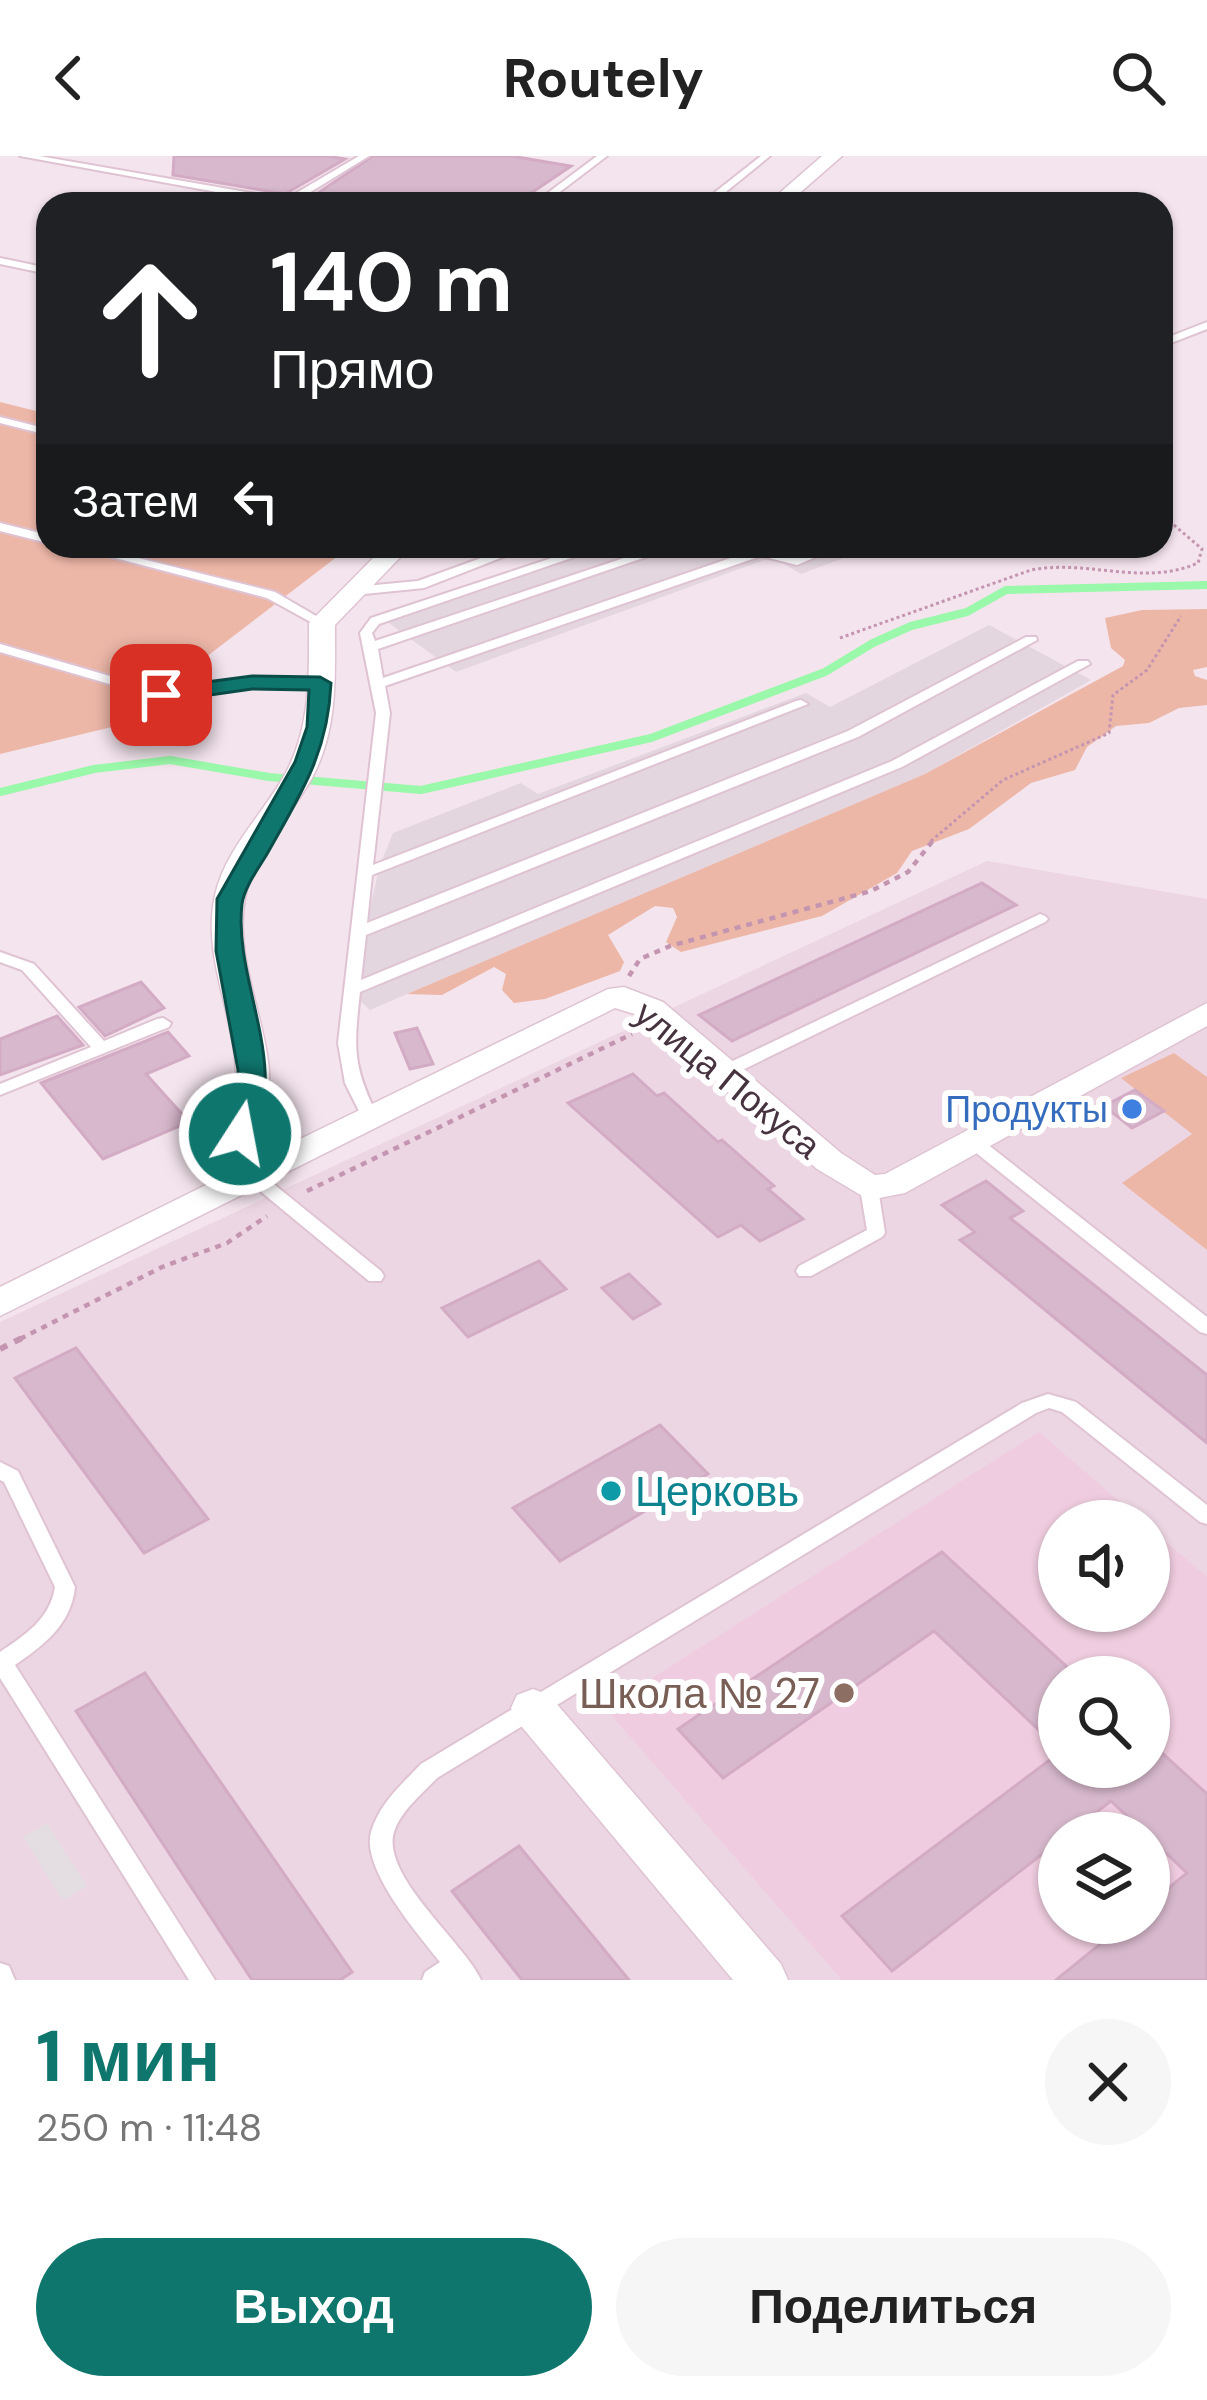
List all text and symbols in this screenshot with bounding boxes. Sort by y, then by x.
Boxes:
text: Routely [503,43,704,114]
icon: back [36,45,102,111]
icon: search [1105,45,1171,111]
text: 140 m [270,228,513,337]
icon: ahead [72,240,228,396]
text: Прямо [270,334,435,405]
icon: left [223,468,289,534]
text: Затем [72,472,199,531]
pin [110,644,212,746]
icon: arrive [128,662,194,728]
street label: улица Покуса [625,990,831,1169]
position arrow [177,1071,303,1197]
place label: Продукты [945,1086,1108,1133]
marker: Продукты [1119,1096,1145,1122]
place label: Церковь [635,1464,799,1519]
marker: Церковь [598,1478,624,1504]
map controls [1038,1500,1170,1944]
button: sound [1038,1500,1170,1632]
button: search [1038,1656,1170,1788]
place label: Школа № 27 [579,1666,820,1721]
marker: Школа № 27 [831,1680,857,1706]
button: layers [1038,1812,1170,1944]
text: 1 мин [36,2010,220,2103]
button: close [1045,2019,1171,2145]
text: 250 m · 11:48 [36,2102,262,2153]
button: Выход [36,2238,592,2376]
button: Поделиться [616,2238,1171,2376]

